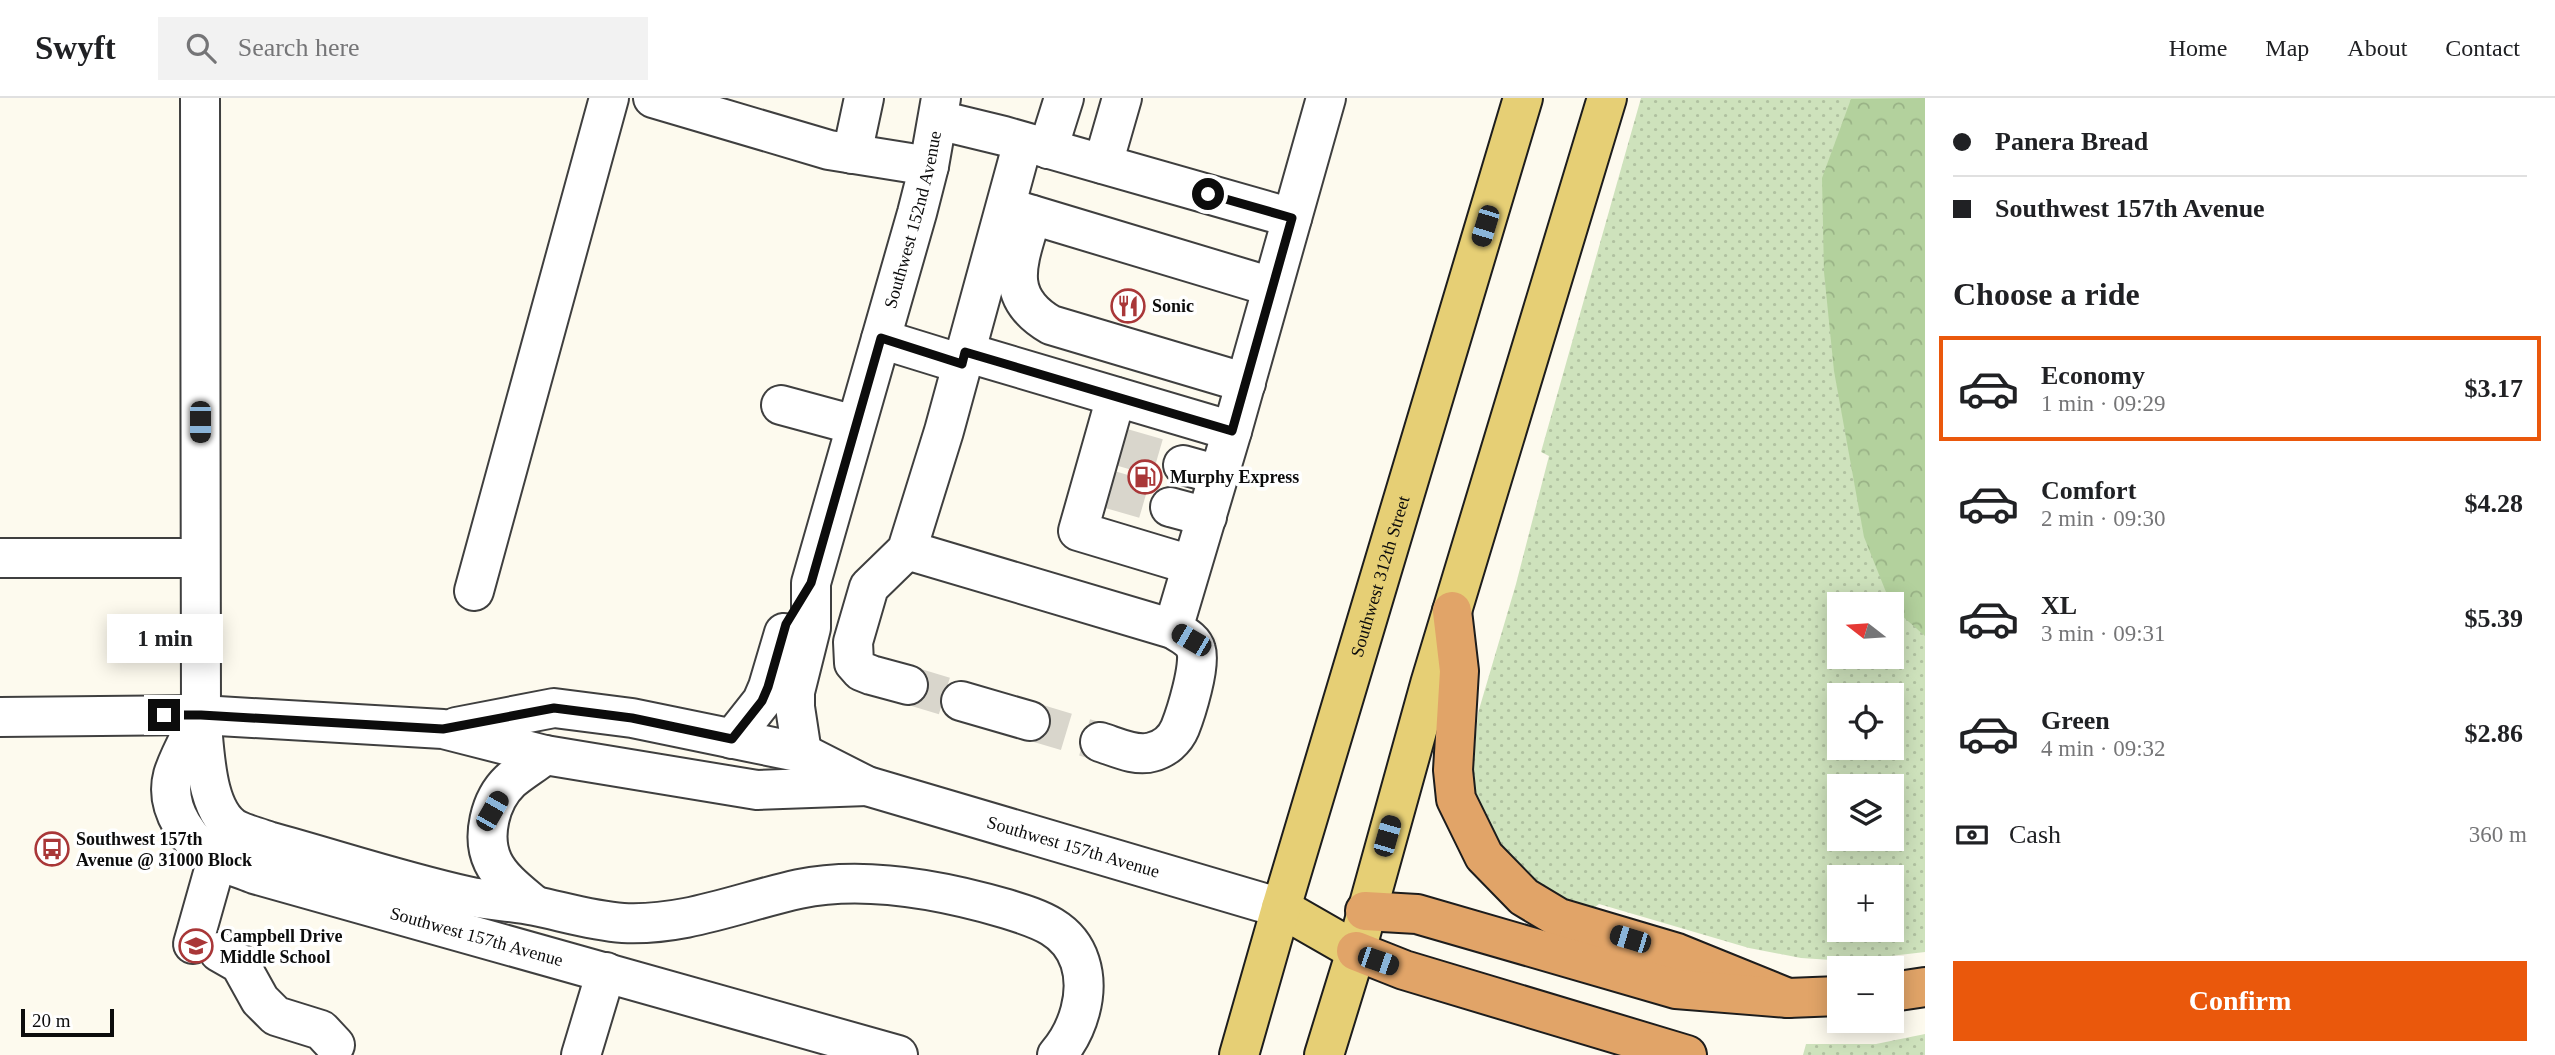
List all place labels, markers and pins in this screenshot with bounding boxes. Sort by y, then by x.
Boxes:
restaurant icon: Sonic [1109,287,1147,325]
place label: Sonic [1152,296,1194,316]
fuel station icon: Murphy Express [1126,458,1164,496]
place label: Murphy Express [1170,467,1299,487]
place label: Southwest 157th Avenue @ 31000 Block [76,829,252,870]
bus stop icon: Southwest 157th Avenue @ 31000 Block [33,830,71,868]
place label: Campbell Drive Middle School [220,926,342,967]
school or university icon: Campbell Drive Middle School [177,927,215,965]

